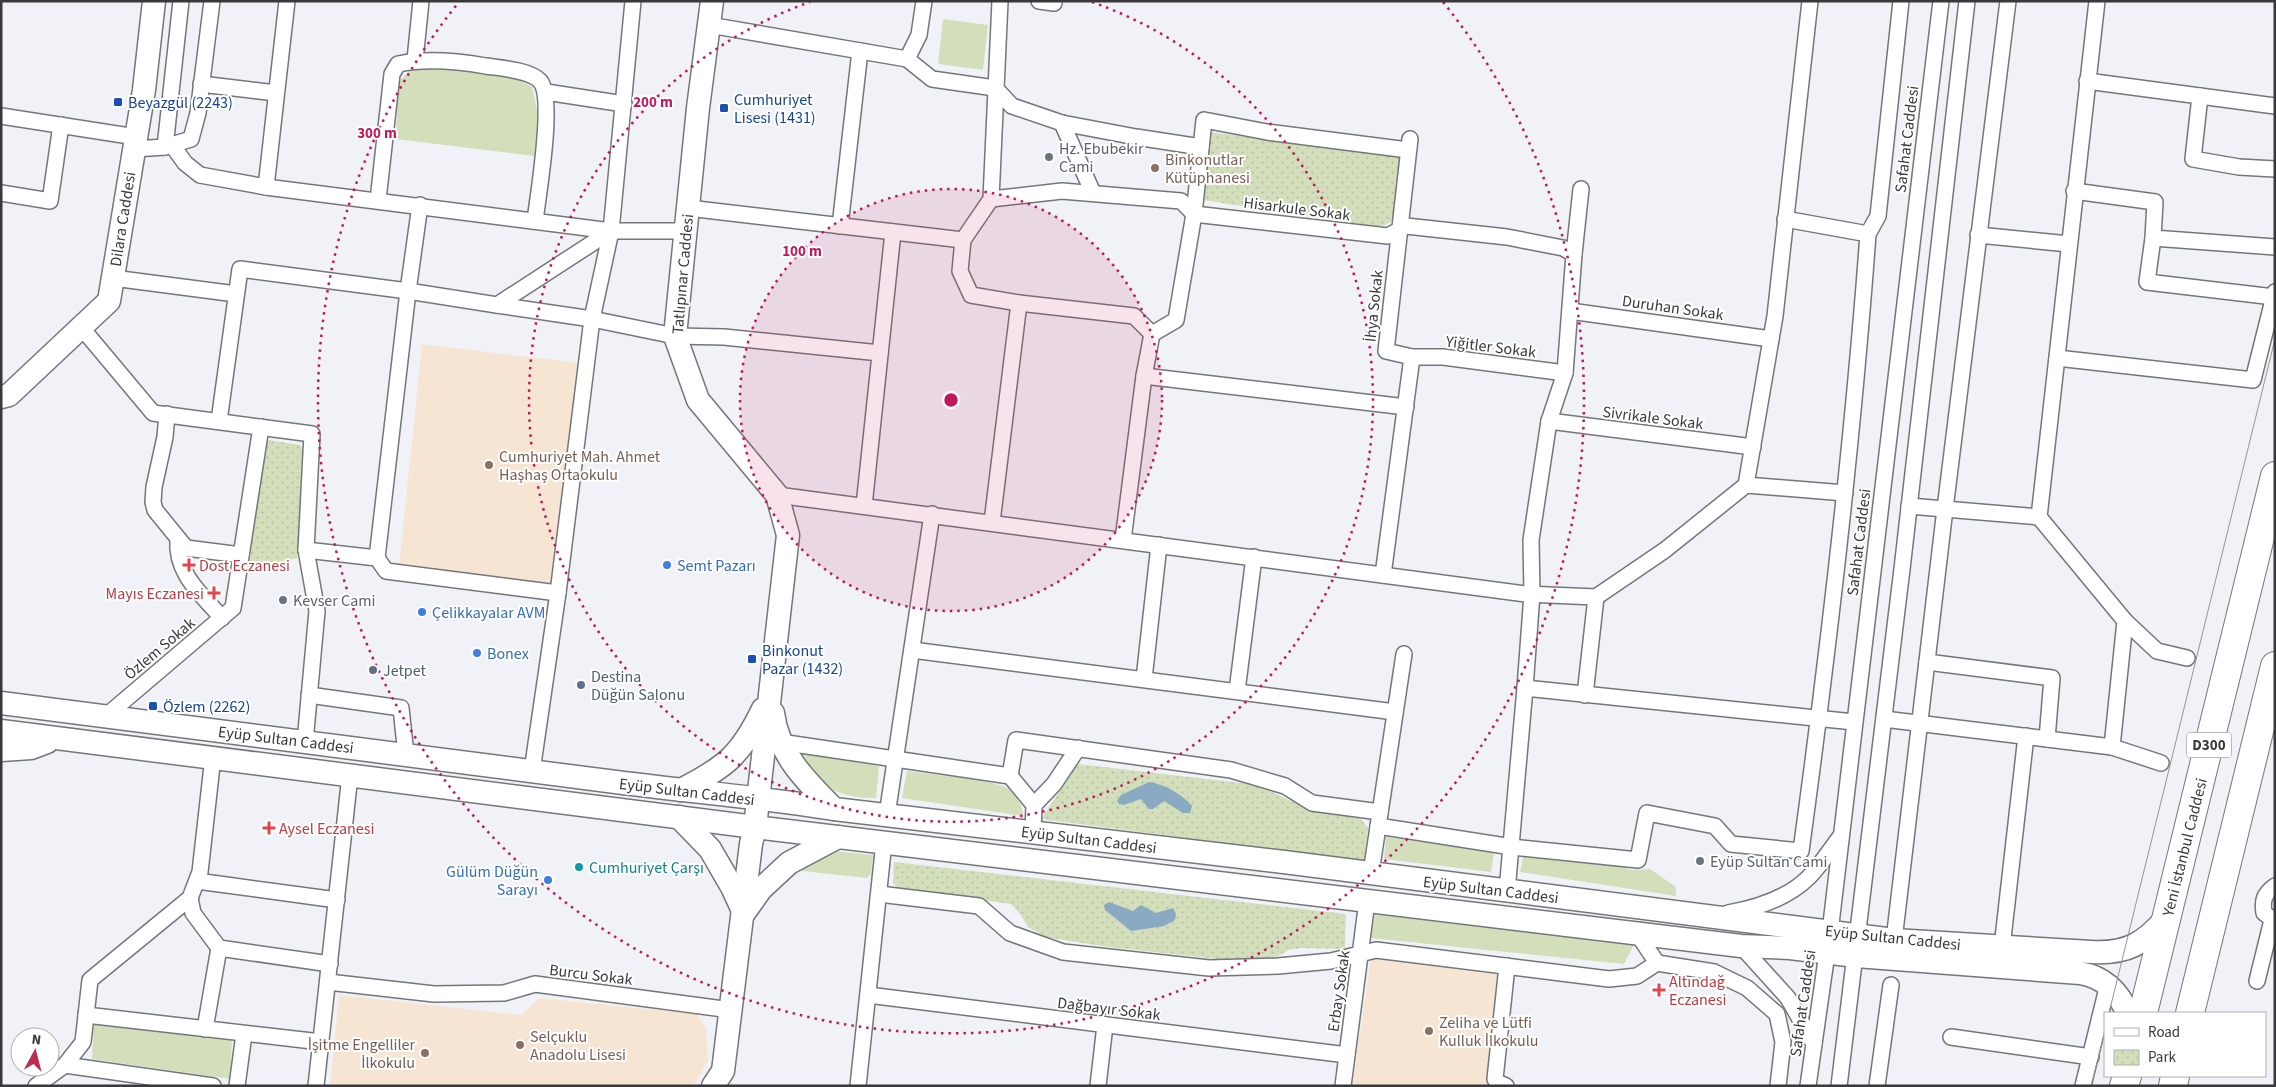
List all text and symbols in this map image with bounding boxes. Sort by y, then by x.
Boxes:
street label: Safahat Caddesi [1890,84,1924,194]
place label: Cumhuriyet Lisesi (1431) [734,89,816,129]
place label: Beyazgül (2243) [128,92,233,114]
text: 200 m [633,92,673,113]
marker: Beyazgül (2243) [112,96,124,108]
marker: Cumhuriyet Lisesi (1431) [718,102,730,114]
text: 300 m [357,123,397,144]
place label: Hz. Ebubekir Cami [1059,138,1144,178]
place label: Binkonutlar Kütüphanesi [1165,149,1250,189]
marker: Hz. Ebubekir Cami [1043,151,1055,163]
marker: Binkonutlar Kütüphanesi [1149,162,1161,174]
street label: Dilara Caddesi [105,170,141,268]
street label: Hisarkule Sokak [1242,192,1352,226]
street label: Tatlıpınar Caddesi [667,213,699,335]
text: 100 m [782,241,822,262]
street label: İhya Sokak [1359,269,1389,343]
street label: Duruhan Sokak [1621,290,1725,326]
street label: Yiğitler Sokak [1444,330,1537,363]
centre of rings [942,391,960,409]
street label: Sivrikale Sokak [1601,401,1705,435]
place label: Cumhuriyet Mah. Ahmet Haşhaş Ortaokulu [499,446,661,486]
marker: Cumhuriyet Mah. Ahmet Haşhaş Ortaokulu [483,459,495,471]
street label: Safahat Caddesi [1842,487,1876,597]
place label: Dost Eczanesi [199,555,290,577]
place label: Semt Pazarı [677,555,756,577]
marker: Dost Eczanesi [183,559,195,571]
marker: Semt Pazarı [661,559,673,571]
place label: Mayıs Eczanesi [106,583,204,605]
marker: Mayıs Eczanesi [208,587,220,599]
place label: Kevser Cami [293,590,375,612]
marker: Kevser Cami [277,594,289,606]
place label: Çelikkayalar AVM [432,602,545,624]
marker: Çelikkayalar AVM [416,606,428,618]
street label: Özlem Sokak [119,612,200,685]
place label: Binkonut Pazar (1432) [762,640,843,680]
place label: Bonex [487,643,529,665]
marker: Bonex [471,647,483,659]
marker: Binkonut Pazar (1432) [746,653,758,665]
place label: Jetpet [383,660,427,682]
marker: Jetpet [367,664,379,676]
place label: Destina Düğün Salonu [591,666,685,706]
marker: Destina Düğün Salonu [575,679,587,691]
place label: Özlem (2262) [163,696,250,718]
marker: Özlem (2262) [147,700,159,712]
street label: Eyüp Sultan Caddesi [217,721,355,759]
road number: D300 [2186,732,2232,758]
street label: Eyüp Sultan Caddesi [618,773,756,811]
street label: Yeni İstanbul Caddesi [2157,776,2213,920]
place label: Aysel Eczanesi [279,818,374,840]
street label: Eyüp Sultan Caddesi [1020,821,1158,859]
marker: Aysel Eczanesi [263,822,275,834]
place label: Eyüp Sultan Cami [1710,851,1827,873]
marker: Eyüp Sultan Cami [1694,855,1706,867]
place label: Cumhuriyet Çarşı [589,857,704,879]
place label: Gülüm Düğün Sarayı [446,861,538,901]
marker: Cumhuriyet Çarşı [573,861,585,873]
street label: Eyüp Sultan Caddesi [1422,871,1560,909]
marker: Gülüm Düğün Sarayı [542,874,554,886]
street label: Eyüp Sultan Caddesi [1824,920,1962,956]
street label: Safahat Caddesi [1785,948,1821,1058]
street label: Erbay Sokak [1322,949,1356,1033]
street label: Burcu Sokak [548,959,634,991]
place label: Altındağ Eczanesi [1669,971,1726,1011]
marker: Altındağ Eczanesi [1653,984,1665,996]
street label: Dağbayır Sokak [1056,992,1162,1026]
place label: Zeliha ve Lütfi Kulluk İlkokulu [1439,1012,1539,1052]
legend [2104,1012,2266,1077]
text: Road [2148,1022,2180,1043]
marker: Zeliha ve Lütfi Kulluk İlkokulu [1423,1025,1435,1037]
place label: Selçuklu Anadolu Lisesi [530,1026,626,1066]
north arrow [10,1027,60,1077]
text: N [31,1030,42,1051]
place label: İşitme Engelliler İlkokulu [308,1034,415,1074]
marker: Selçuklu Anadolu Lisesi [514,1039,526,1051]
marker: İşitme Engelliler İlkokulu [419,1047,431,1059]
text: Park [2148,1047,2177,1068]

